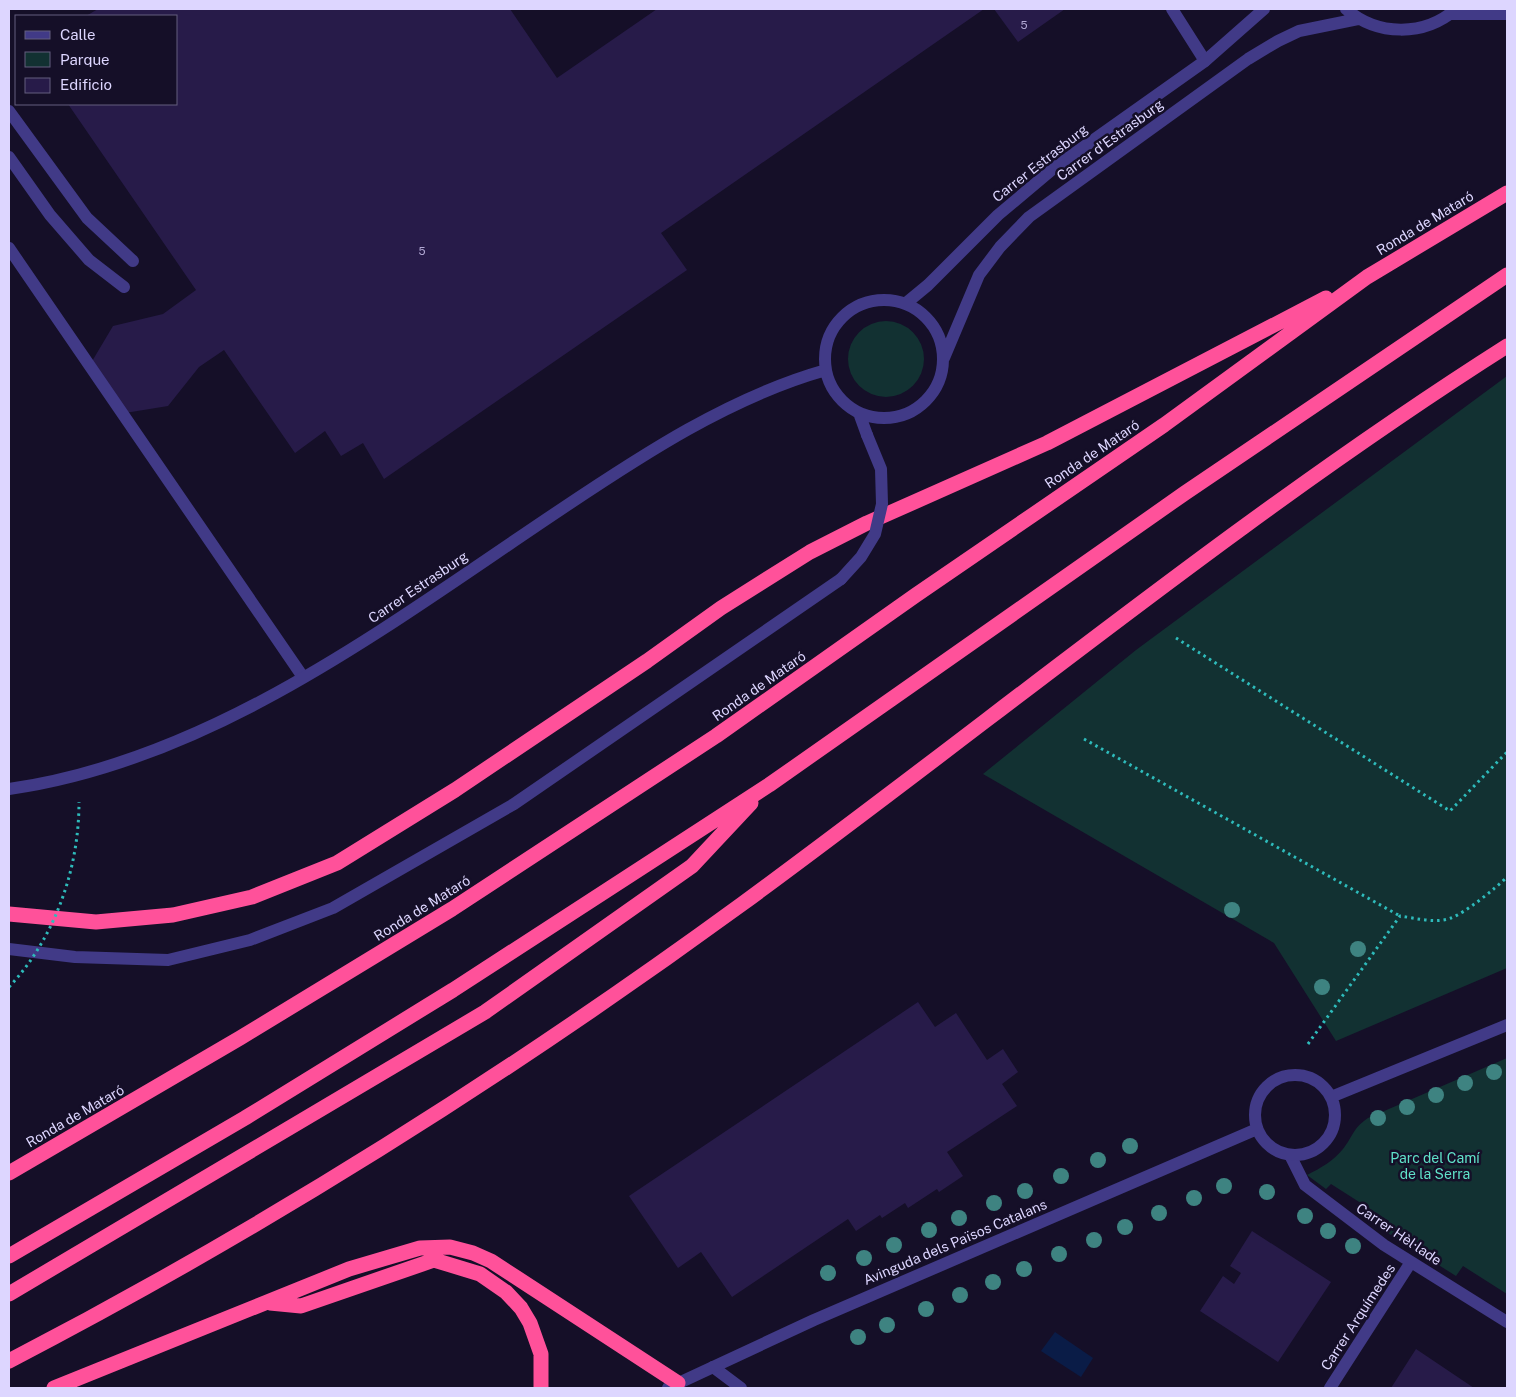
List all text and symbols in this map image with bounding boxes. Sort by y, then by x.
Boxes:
legend [15,15,178,105]
house number: 5 [1020,19,1028,31]
text: Calle [60,26,96,43]
text: Parque [60,51,110,68]
text: Edificio [60,76,112,93]
street label: Carrer d'Estrasburg [1054,96,1167,184]
street label: Carrer Estrasburg [989,121,1091,205]
street label: Ronda de Mataró [1374,188,1476,258]
house number: 5 [418,245,426,257]
street label: Ronda de Mataró [1042,416,1142,491]
street label: Carrer Estrasburg [365,548,471,626]
street label: Ronda de Mataró [709,648,809,724]
street label: Ronda de Mataró [371,872,473,944]
street label: Ronda de Mataró [23,1081,127,1151]
park label: Parc del Camí de la Serra [1390,1150,1480,1182]
street label: Avinguda dels Països Catalans [861,1196,1049,1288]
street label: Carrer Hèl·lade [1353,1200,1445,1268]
street label: Carrer Arquímedes [1318,1261,1398,1373]

